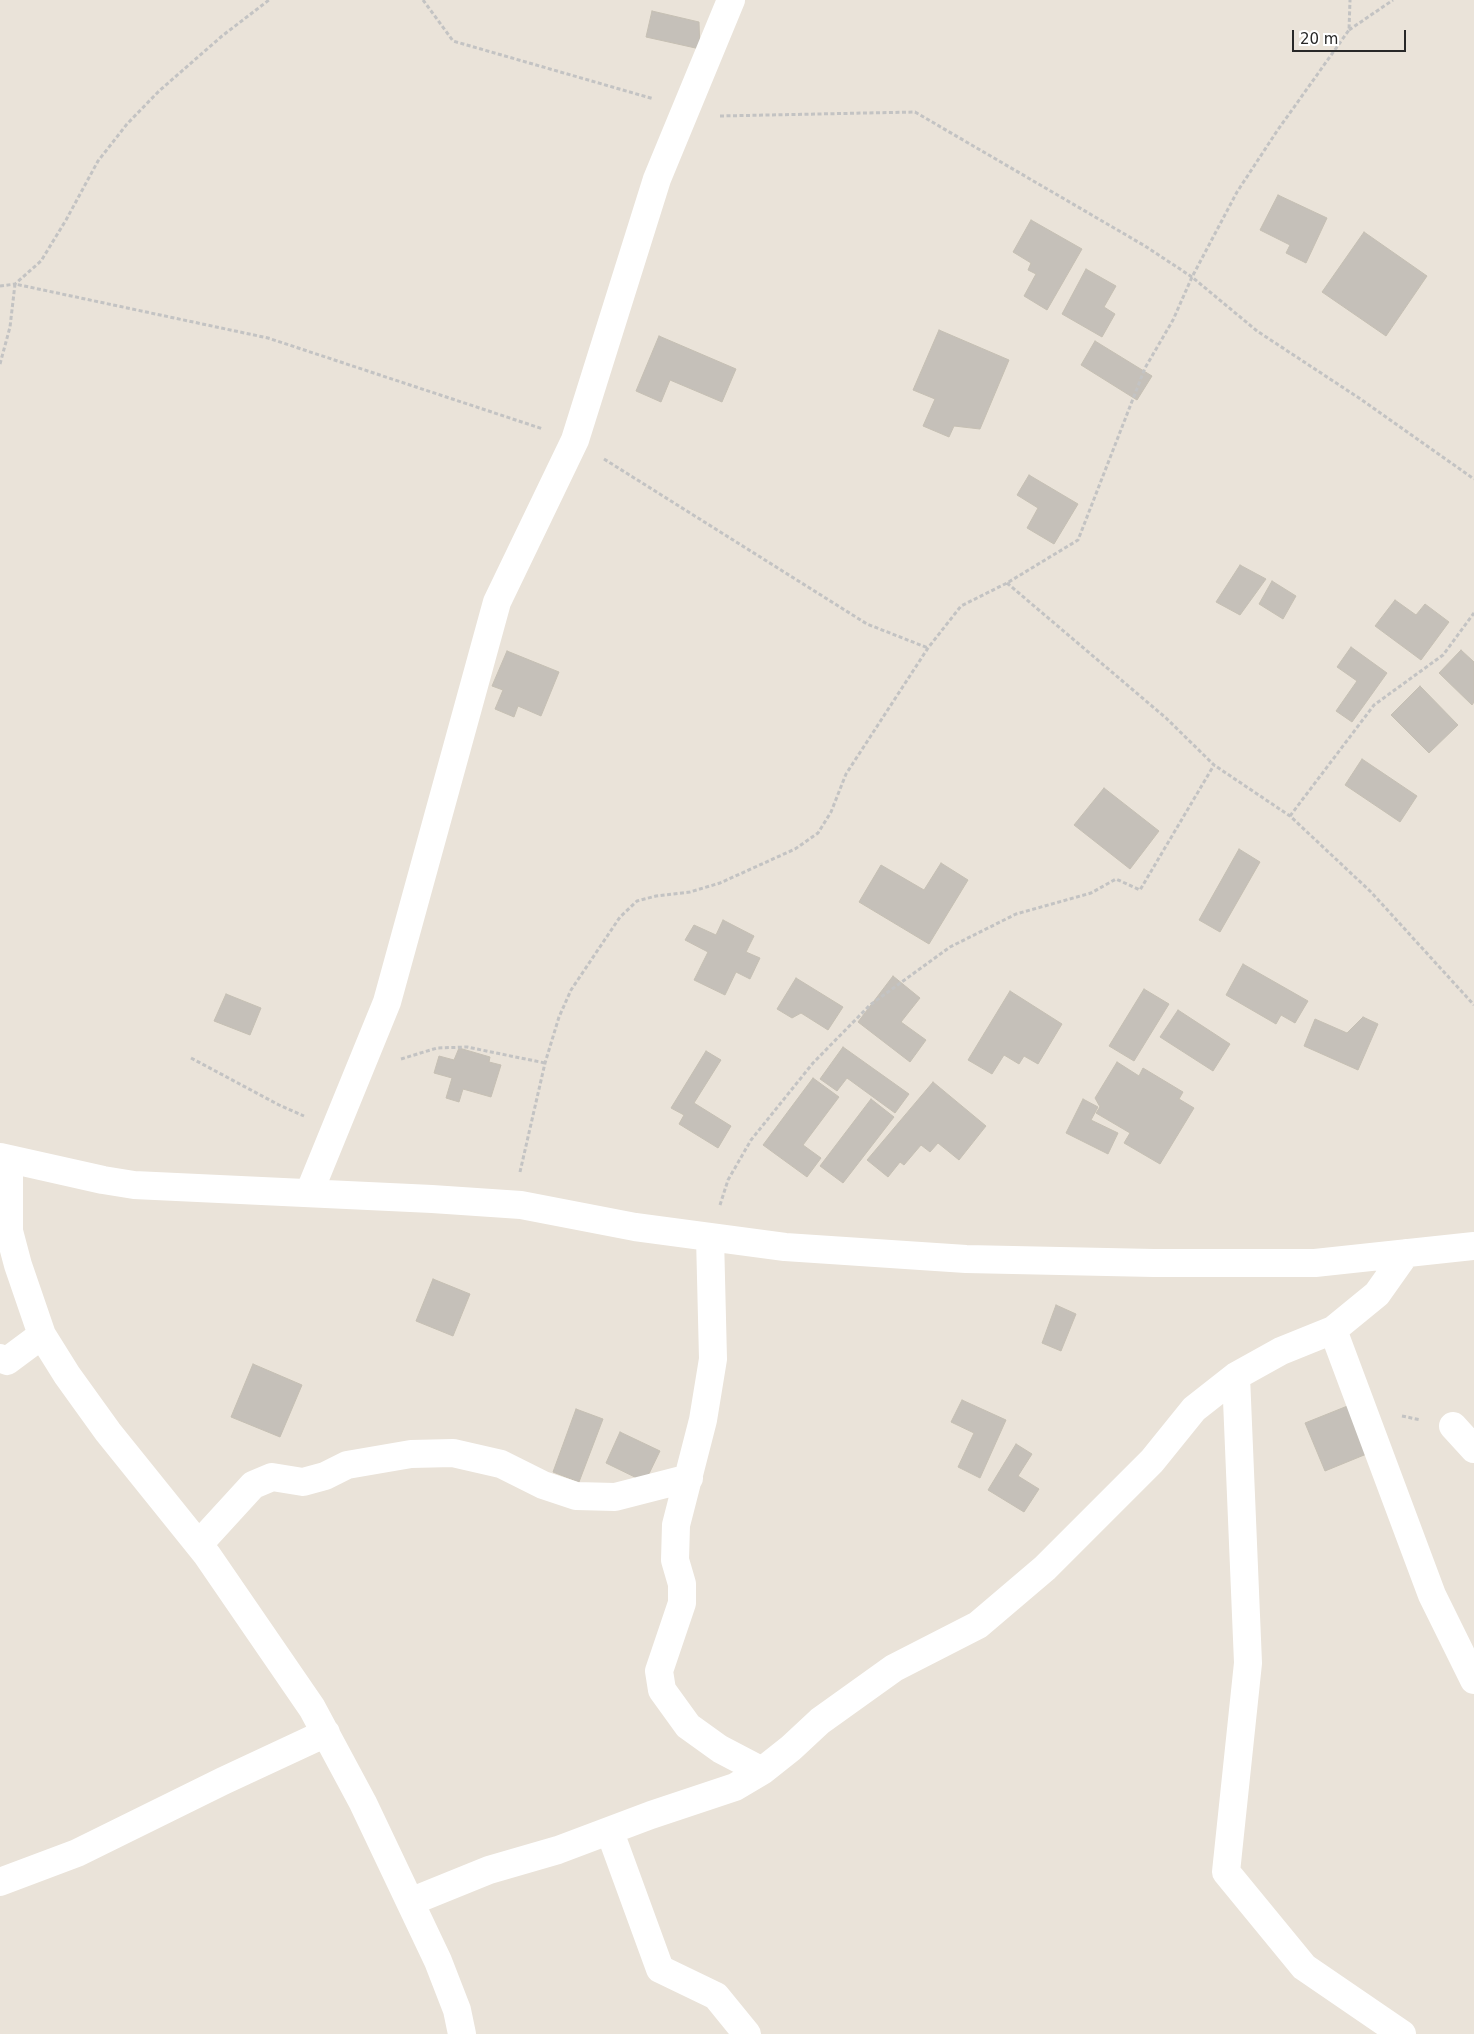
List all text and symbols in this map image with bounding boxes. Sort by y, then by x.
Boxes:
scale bar [1294,20,1408,52]
text: 20 m [1300,30,1338,48]

